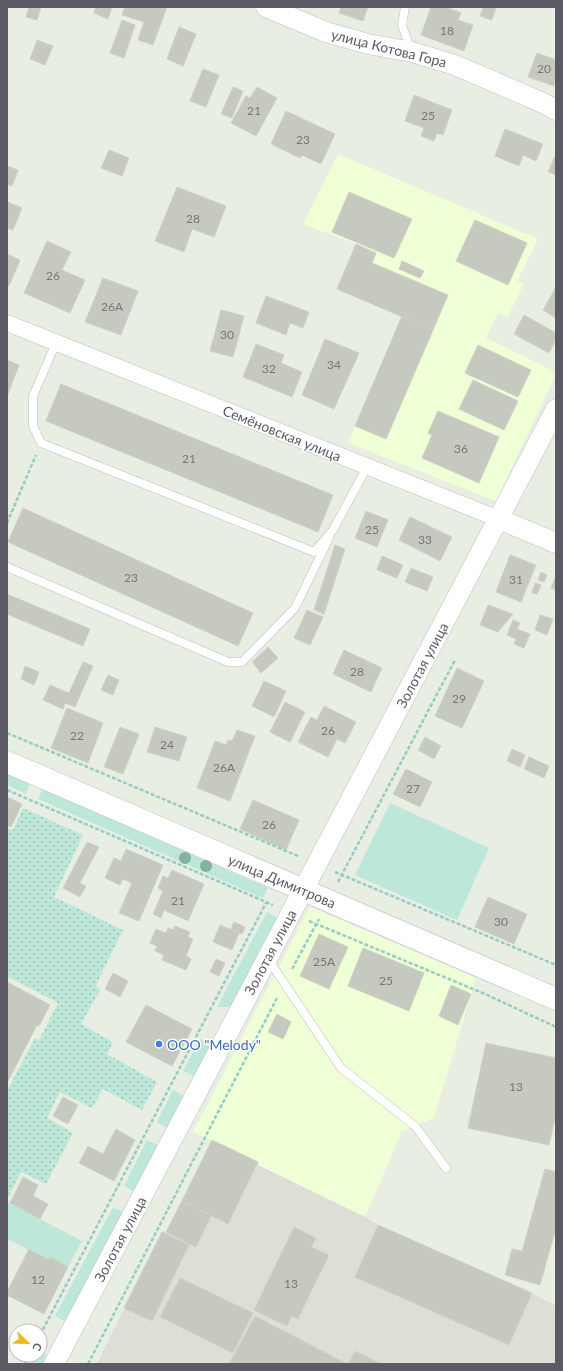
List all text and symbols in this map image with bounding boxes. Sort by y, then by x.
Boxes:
house number: 18 [440,23,454,38]
street label: улица Котова Гора [330,25,449,71]
house number: 20 [537,61,551,76]
house number: 21 [247,103,261,118]
house number: 25 [421,108,435,123]
house number: 23 [296,132,310,147]
house number: 28 [186,211,200,226]
house number: 26 [46,268,60,283]
house number: 26А [101,299,124,314]
house number: 30 [220,327,234,342]
house number: 34 [327,357,341,372]
house number: 32 [262,361,276,376]
street label: Семёновская улица [220,401,344,465]
house number: 36 [454,441,468,456]
house number: 21 [182,451,196,466]
house number: 25 [365,522,379,537]
house number: 33 [418,532,432,547]
house number: 23 [124,570,138,585]
house number: 31 [509,572,523,587]
street label: Золотая улица [392,619,452,711]
house number: 28 [350,664,364,679]
house number: 29 [452,691,466,706]
house number: 26 [321,723,335,738]
house number: 22 [70,728,84,743]
house number: 24 [160,737,174,752]
house number: 26А [213,760,236,775]
house number: 27 [406,781,420,796]
house number: 26 [262,817,276,832]
street label: улица Димитрова [226,851,338,911]
house number: 21 [171,893,185,908]
street label: Золотая улица [240,906,300,998]
house number: 30 [494,914,508,929]
house number: 25А [313,954,336,969]
house number: 25 [379,973,393,988]
place label: ООО "Melody" [167,1036,261,1053]
marker: ООО "Melody" [154,1039,164,1049]
house number: 13 [509,1079,523,1094]
street label: Золотая улица [90,1193,150,1285]
house number: 12 [31,1272,45,1287]
house number: 13 [284,1276,298,1291]
north arrow [8,1323,48,1363]
text: С [30,1341,45,1354]

